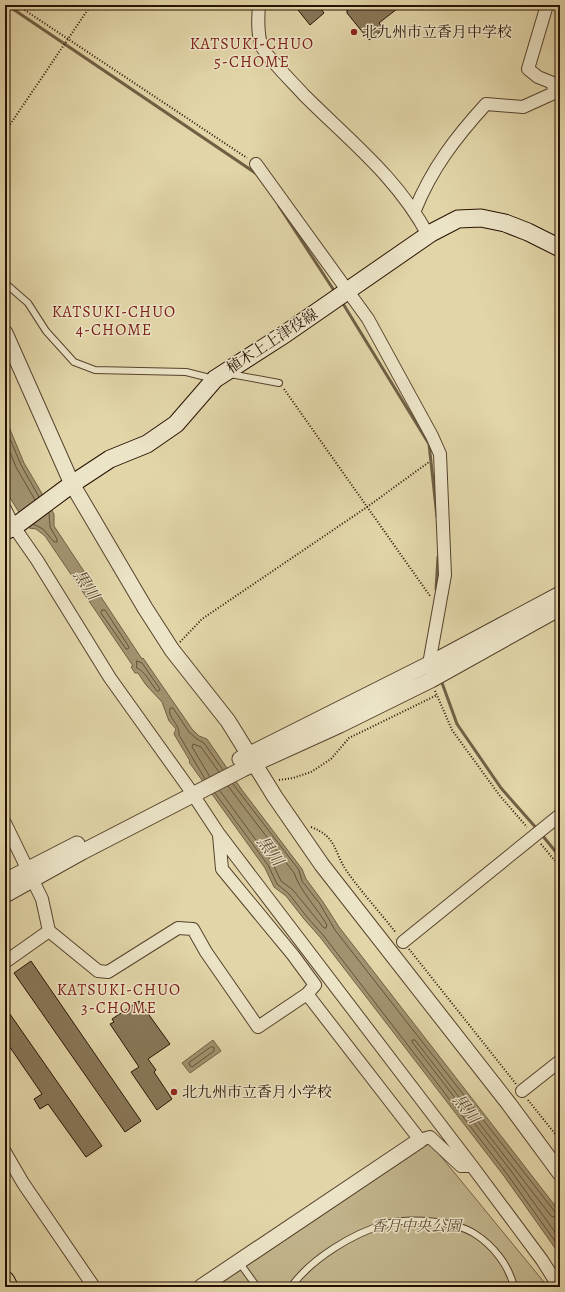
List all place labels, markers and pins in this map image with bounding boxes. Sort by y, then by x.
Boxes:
place label: 北九州市立香月中学校 [362,22,512,42]
marker: 北九州市立香月中学校 [349,27,359,37]
place label: 北九州市立香月小学校 [182,1082,332,1102]
marker: 北九州市立香月小学校 [169,1087,179,1097]

